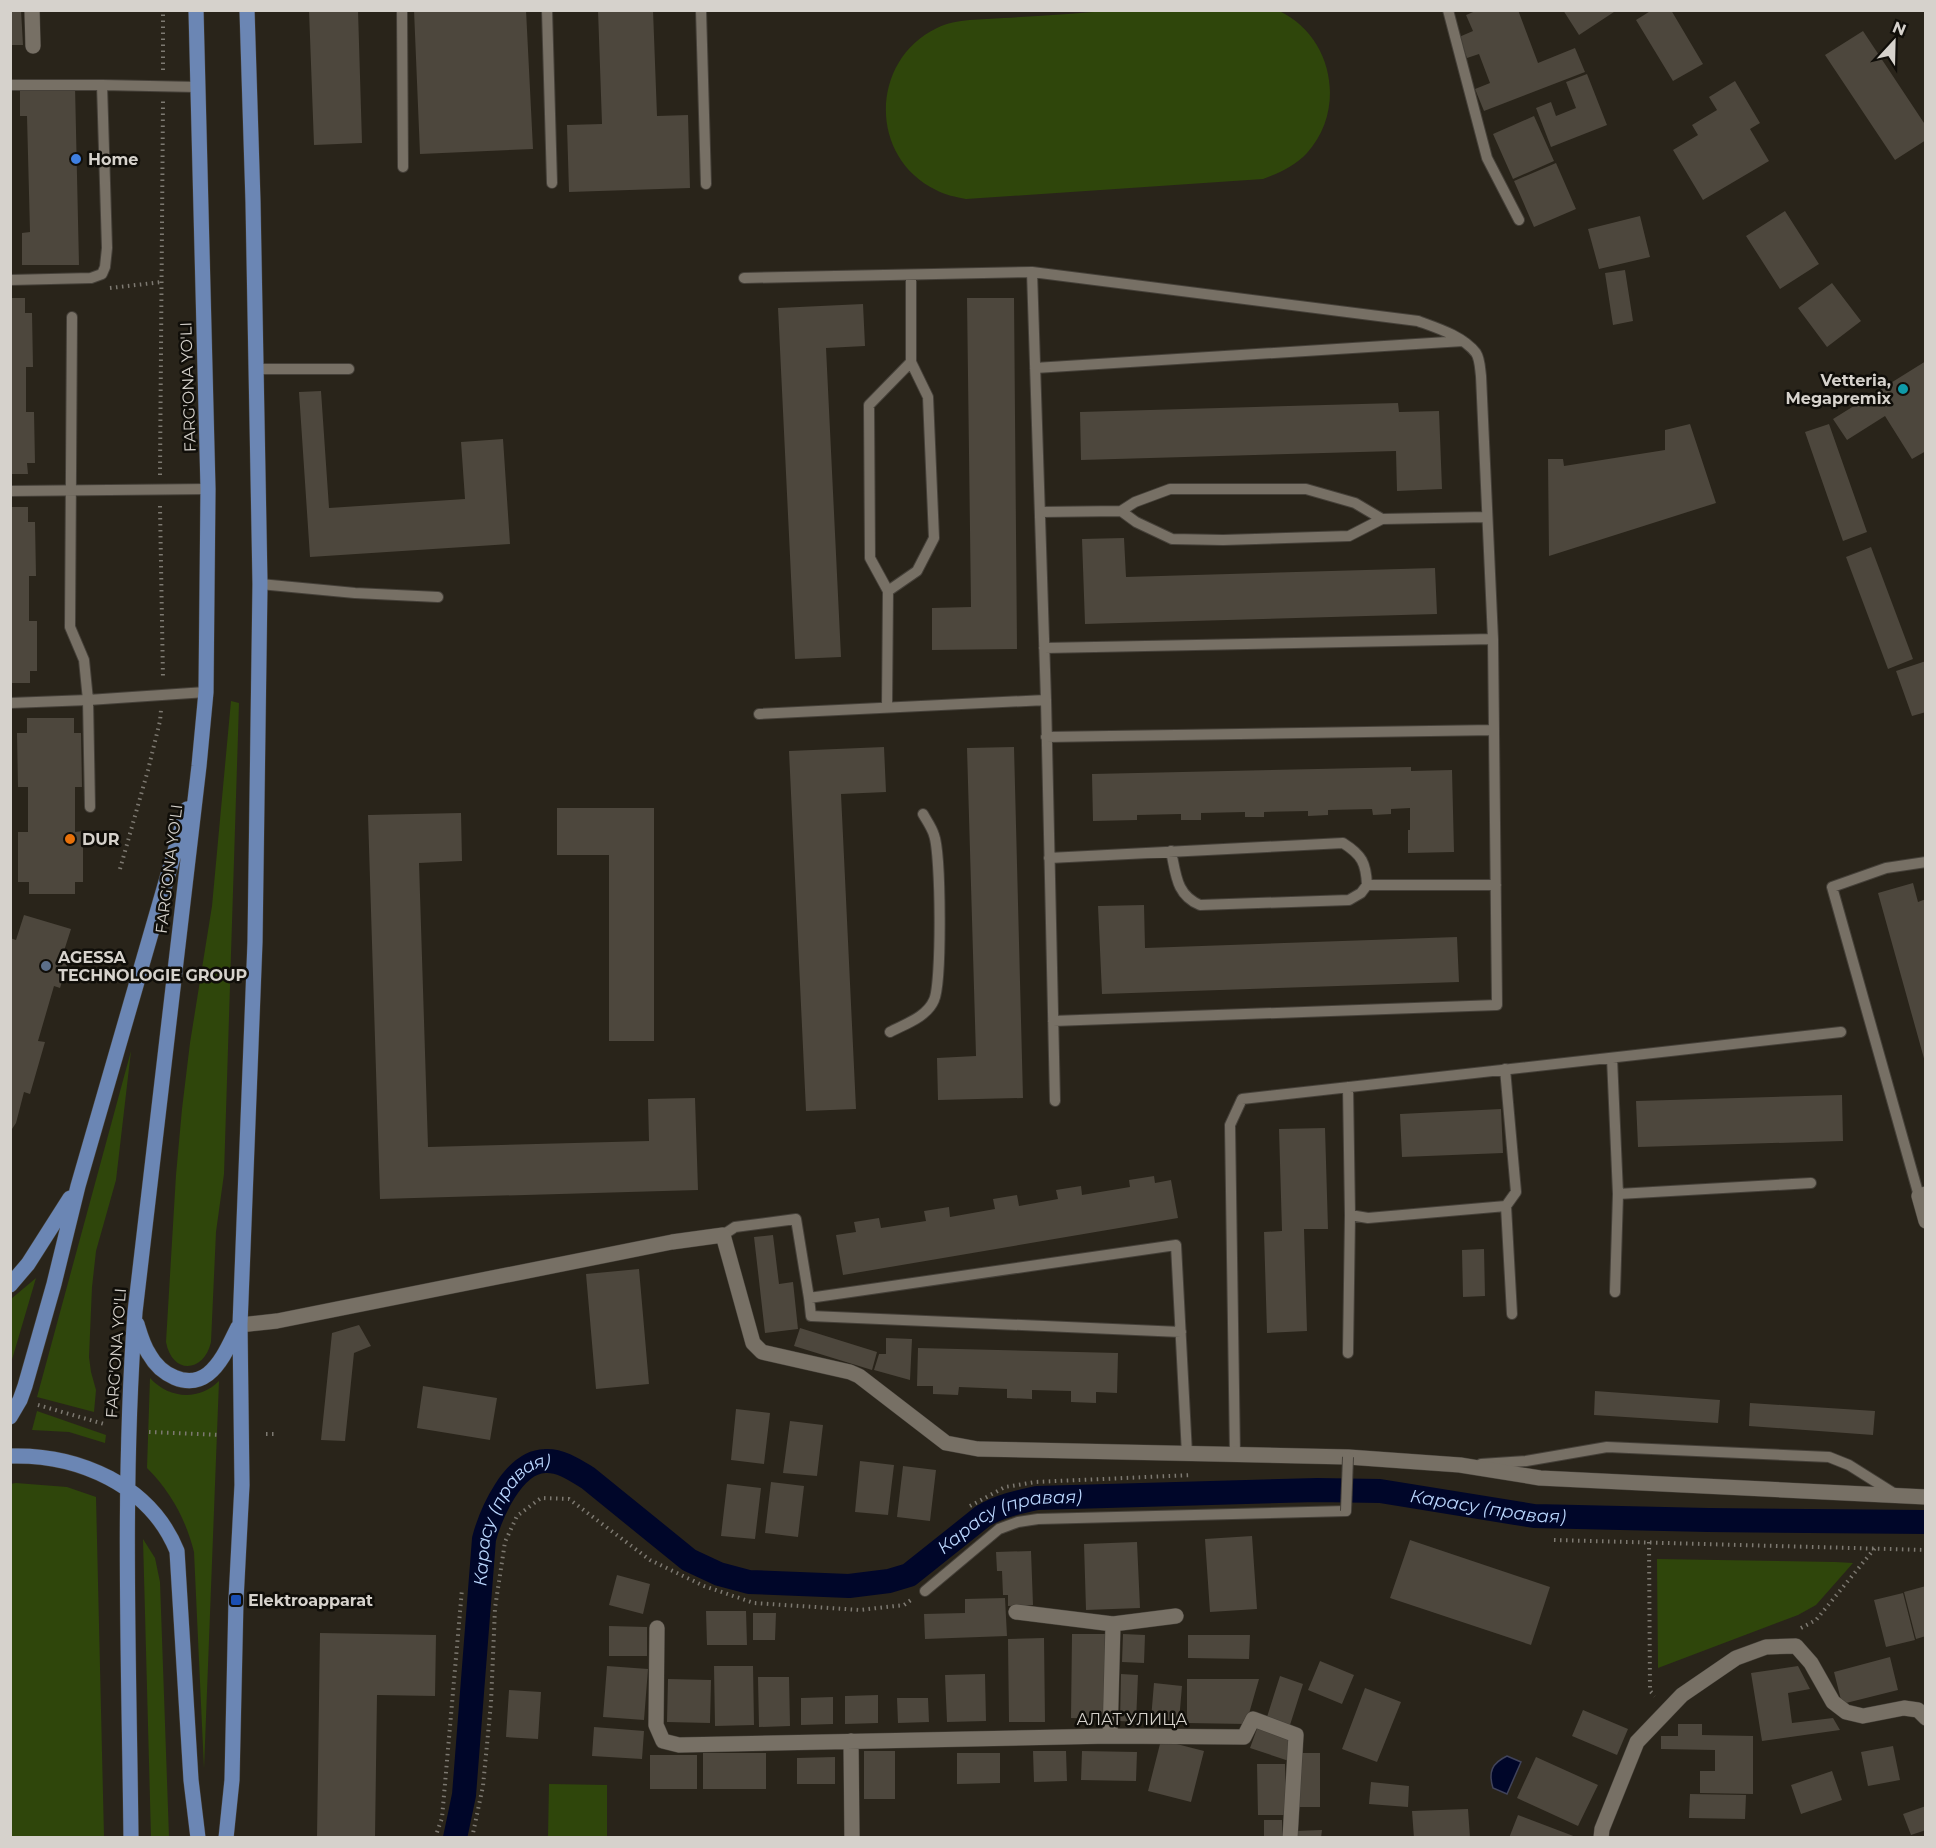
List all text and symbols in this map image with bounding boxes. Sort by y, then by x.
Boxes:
north arrow [1864,12,1924,72]
text: N [1890,17,1909,40]
place label: Home [88,150,138,169]
marker: Home [69,152,83,166]
street label: FARG'ONA YO'LI [176,322,200,452]
place label: Vetteria, Megapremix [1786,371,1891,408]
marker: Vetteria, Megapremix [1896,382,1910,396]
street label: FARG'ONA YO'LI [152,803,186,935]
place label: DUR [82,830,120,849]
marker: DUR [63,832,77,846]
place label: AGESSA TECHNOLOGIE GROUP [57,948,248,985]
marker: AGESSA TECHNOLOGIE GROUP [39,959,53,973]
street label: FARG'ONA YO'LI [102,1287,130,1419]
water label: Карасу (правая) [469,1450,551,1587]
water label: Карасу (правая) [1408,1485,1566,1528]
water label: Карасу (правая) [933,1486,1082,1559]
place label: Elektroapparat [248,1591,373,1610]
marker: Elektroapparat [229,1593,243,1607]
street label: АЛАТ УЛИЦА [1077,1710,1188,1729]

